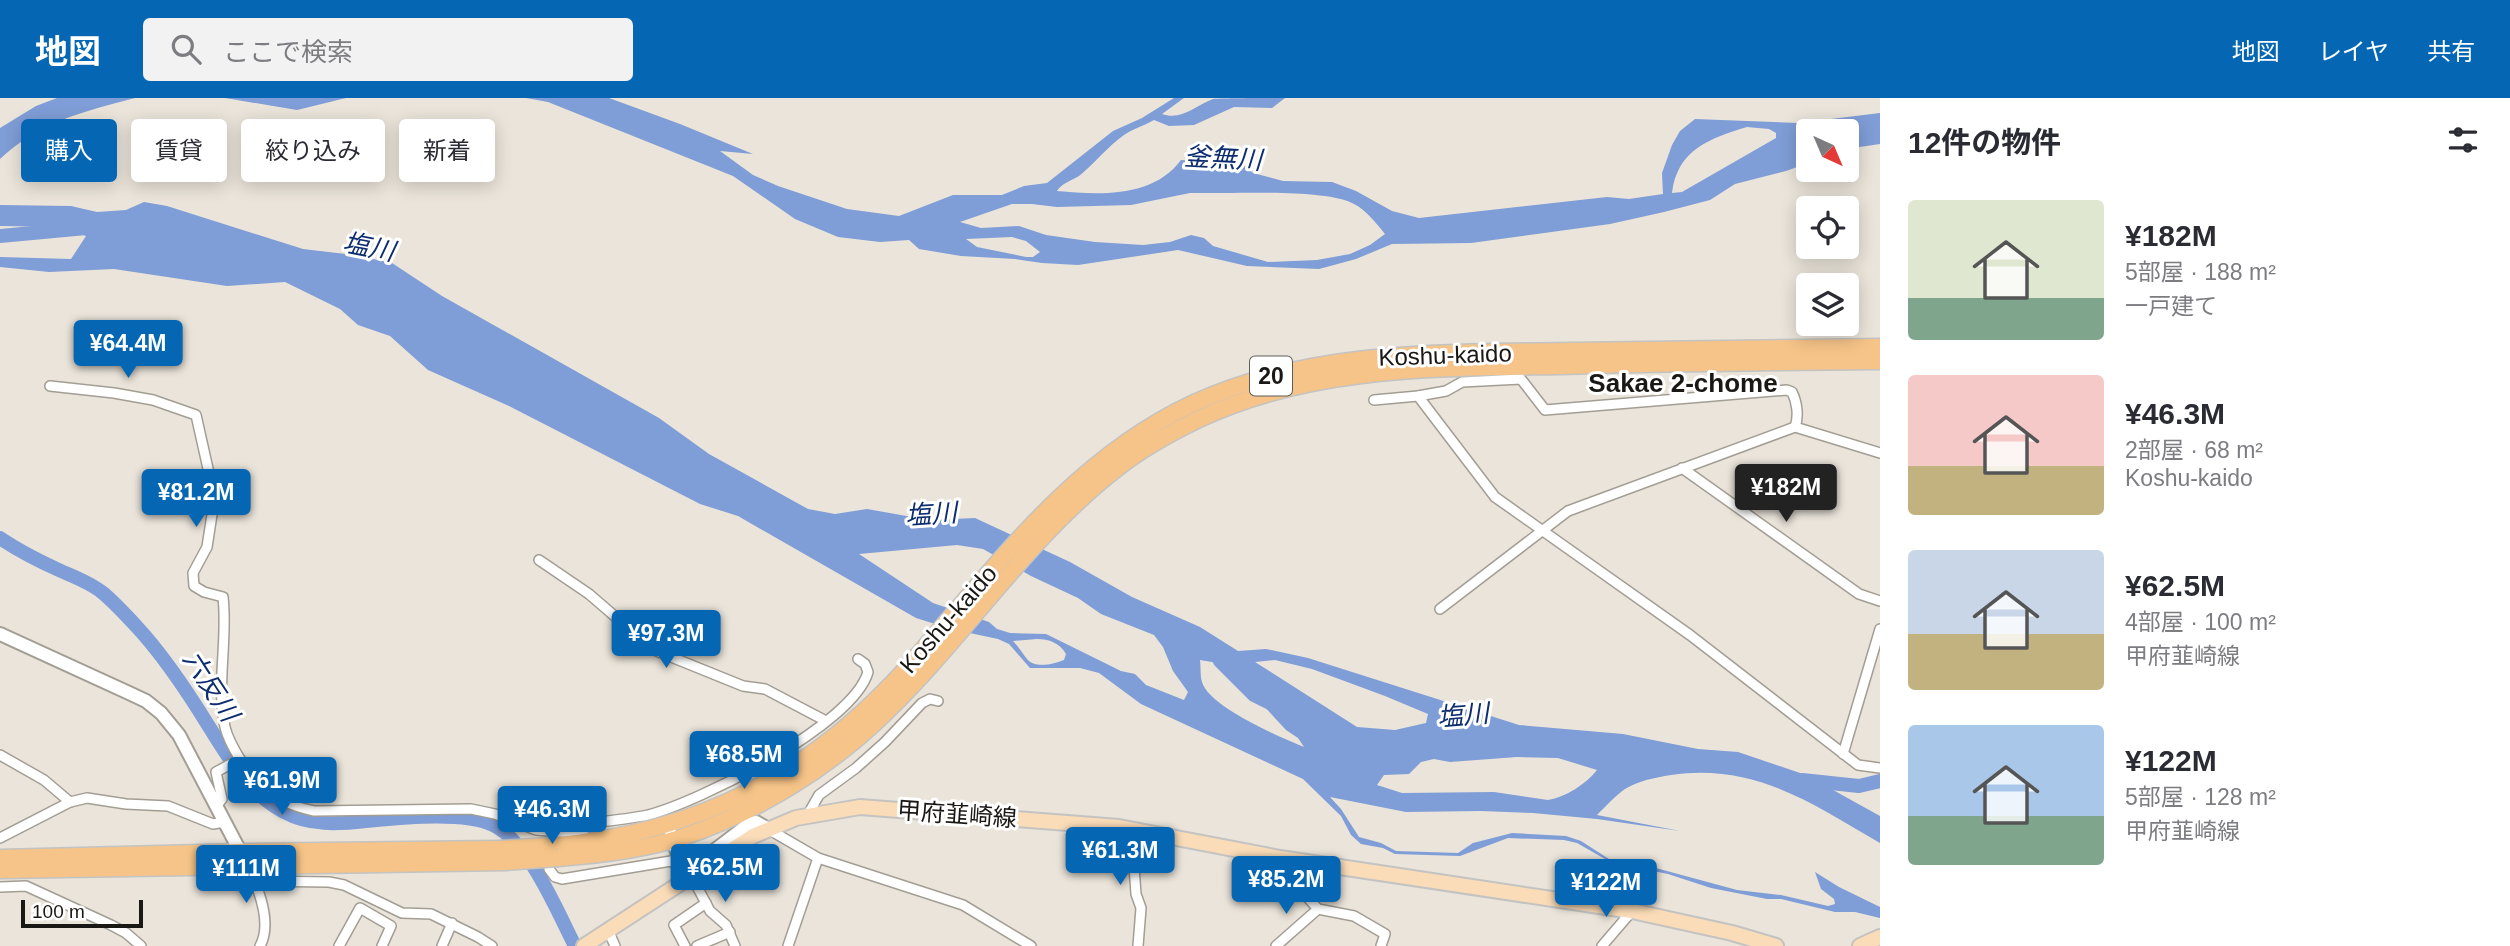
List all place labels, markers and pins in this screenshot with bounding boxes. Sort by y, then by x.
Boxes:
pin: ¥64.4M [71,320,185,380]
pin: ¥182M [1737,464,1835,524]
pin: ¥81.2M [139,470,253,529]
pin: ¥97.3M [609,610,723,670]
pin: ¥68.5M [687,732,801,791]
pin: ¥61.9M [225,758,339,817]
pin: ¥46.3M [495,786,609,846]
pin: ¥61.3M [1063,828,1177,887]
pin: ¥62.5M [668,844,782,904]
pin: ¥111M [197,846,295,905]
pin: ¥85.2M [1229,856,1343,916]
pin: ¥122M [1557,860,1655,919]

